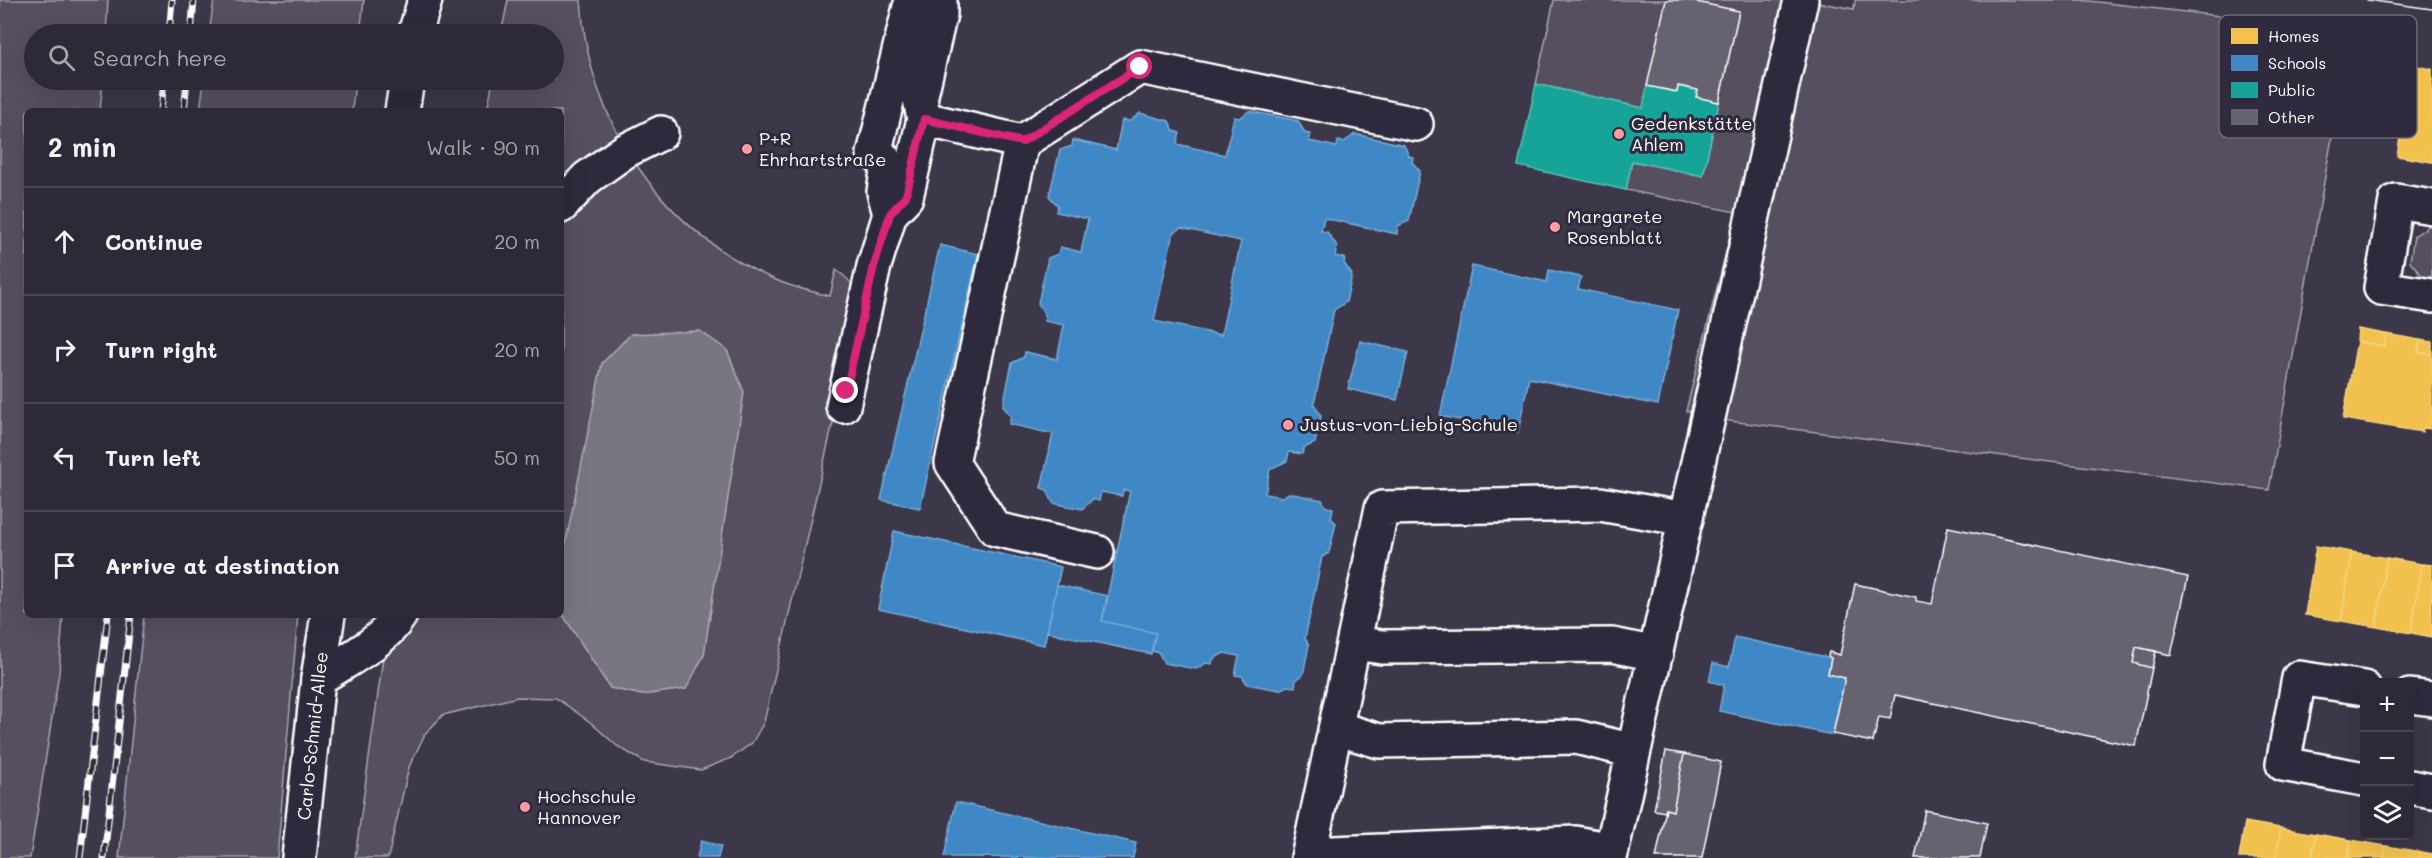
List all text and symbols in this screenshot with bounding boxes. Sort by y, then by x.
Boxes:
legend [2219,15,2417,138]
search box [24,24,564,90]
text: Homes [2268,25,2319,46]
icon: search [45,41,78,74]
text: Search here [93,43,227,72]
text: Schools [2268,52,2326,73]
route start [1126,53,1152,79]
text: Public [2268,79,2315,100]
text: Other [2268,106,2315,127]
place label: Gedenkstätte Ahlem [1631,111,1752,156]
place label: P+R Ehrhartstraße [759,126,886,171]
marker: Gedenkstätte Ahlem [1612,127,1626,141]
text: 2 min [48,130,116,164]
text: Walk · 90 m [426,134,540,160]
marker: P+R Ehrhartstraße [740,142,754,156]
place label: Margarete Rosenblatt [1567,204,1663,249]
marker: Margarete Rosenblatt [1548,220,1562,234]
icon: ahead [48,225,81,258]
text: Continue [105,227,203,256]
text: 20 m [494,228,540,254]
icon: right [48,333,81,366]
text: Turn right [105,335,217,364]
text: 20 m [494,336,540,362]
route end [832,377,858,403]
place label: Justus-von-Liebig-Schule [1300,412,1518,436]
marker: Justus-von-Liebig-Schule [1281,418,1295,432]
icon: left [48,441,81,474]
text: Turn left [105,443,201,472]
text: 50 m [494,444,540,470]
icon: arrive [48,549,81,582]
text: Arrive at destination [105,551,340,580]
street label: Carlo-Schmid-Allee [291,650,333,821]
map controls [2360,678,2414,840]
button: + [2360,678,2414,732]
button: − [2360,732,2414,786]
place label: Hochschule Hannover [537,784,636,829]
button: layers [2360,786,2414,840]
marker: Hochschule Hannover [518,800,532,814]

